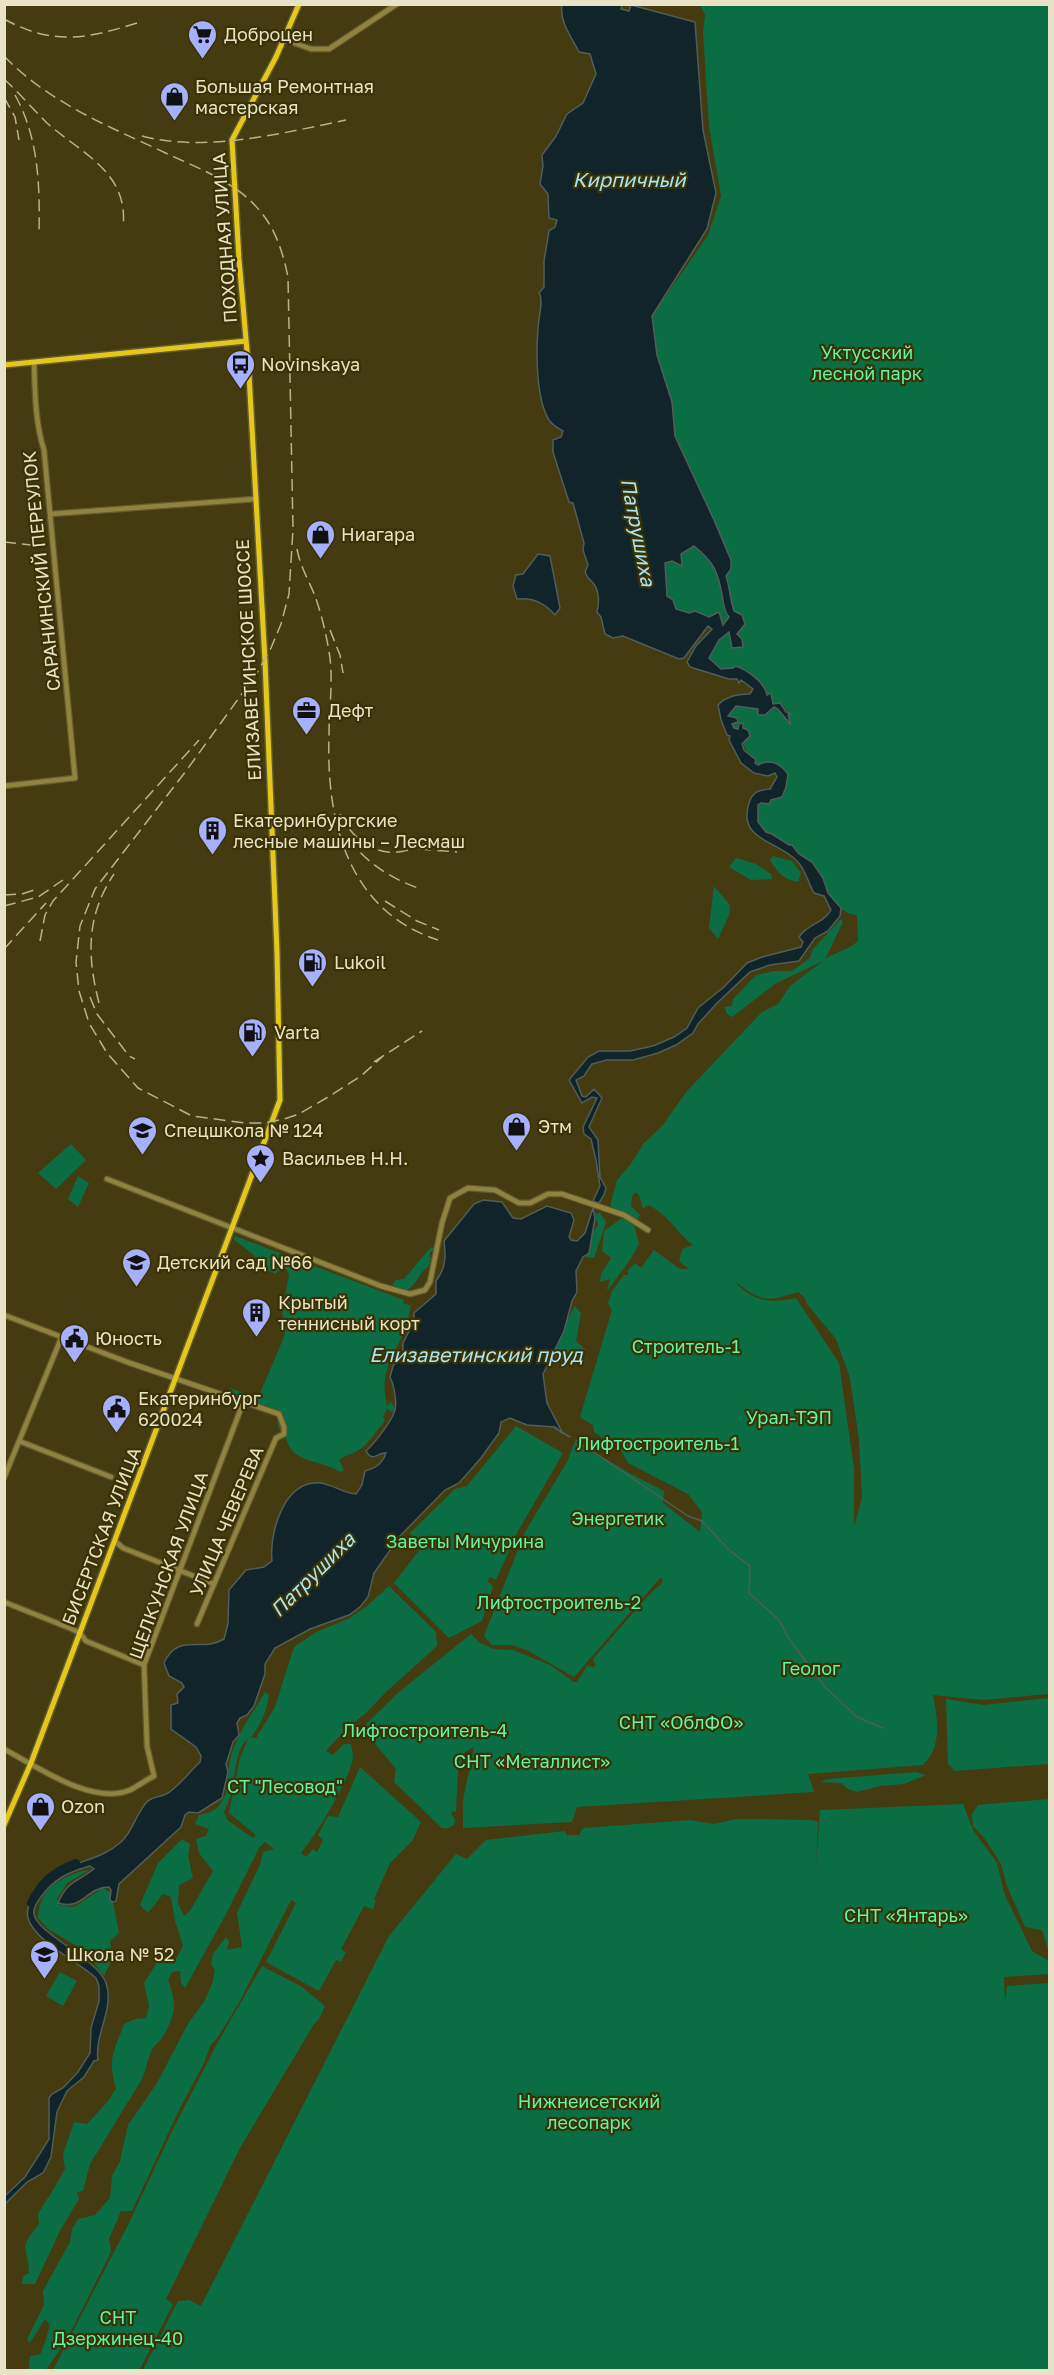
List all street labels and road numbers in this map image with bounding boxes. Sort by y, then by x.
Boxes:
street label: ПОХОДНАЯ УЛИЦА [207,152,241,324]
street label: САРАНИНСКИЙ ПЕРЕУЛОК [17,449,65,692]
street label: ЕЛИЗАВЕТИНСКОЕ ШОССЕ [231,539,265,781]
street label: УЛИЦА ЧЕВЕРЕВА [184,1443,268,1599]
street label: БИСЕРТСКАЯ УЛИЦА [57,1444,145,1628]
street label: ЩЕЛКУНСКАЯ УЛИЦА [124,1468,212,1662]

